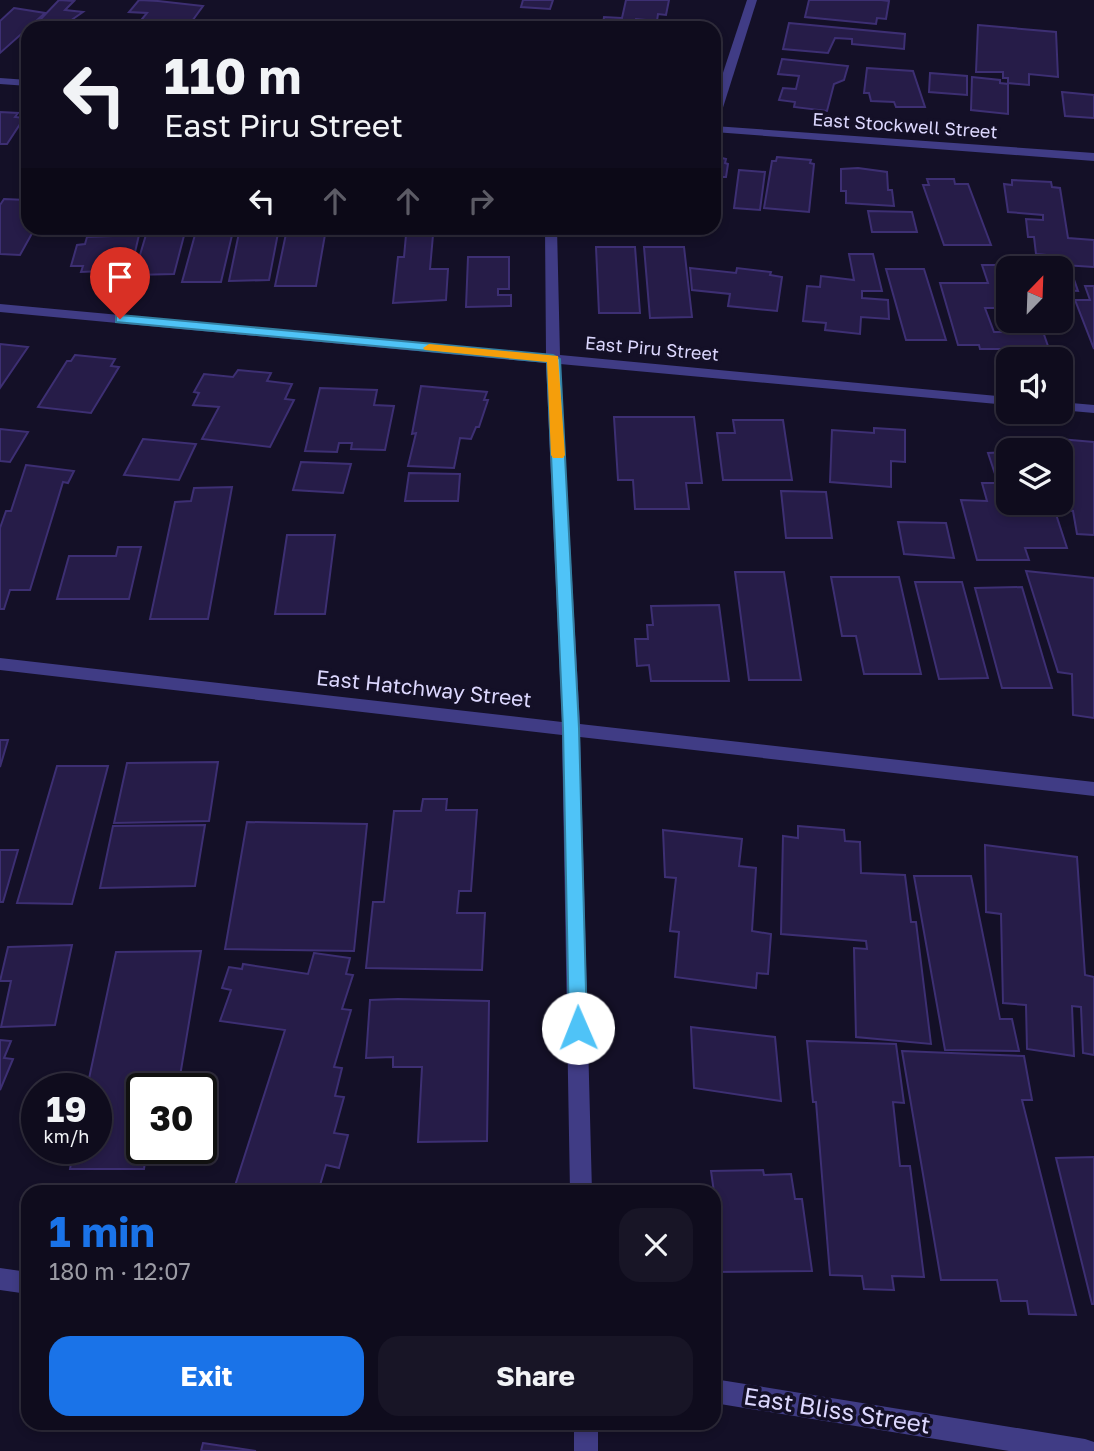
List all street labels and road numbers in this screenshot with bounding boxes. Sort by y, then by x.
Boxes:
street label: East Stockwell Street [812,108,998,142]
street label: East Piru Street [584,331,720,365]
street label: East Hatchway Street [315,664,533,712]
street label: East Bliss Street [742,1380,933,1439]

